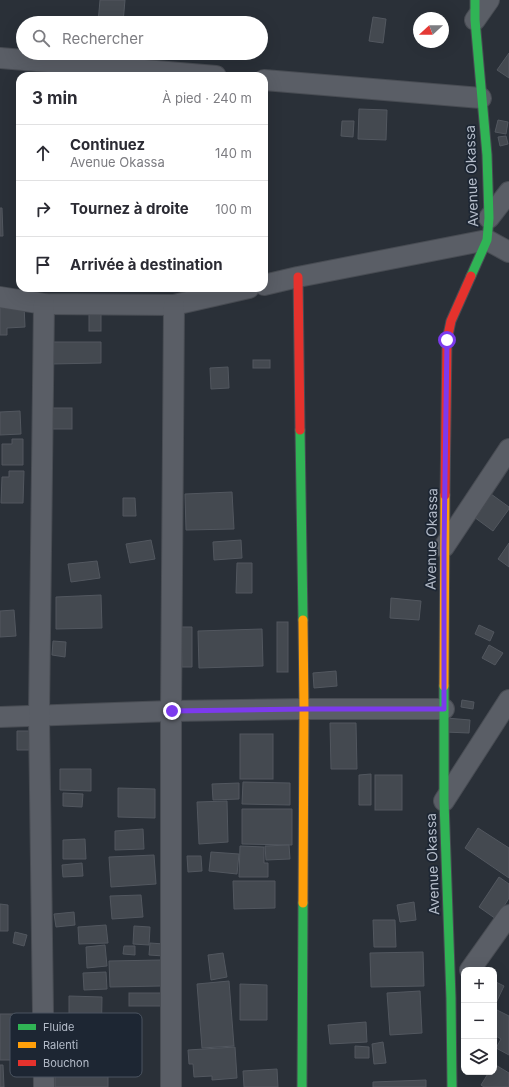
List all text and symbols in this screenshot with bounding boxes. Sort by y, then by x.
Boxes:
north arrow [413,12,449,48]
search box [16,16,268,60]
icon: search [30,27,52,49]
text: Rechercher [62,29,144,48]
text: 3 min [32,88,78,108]
text: À pied · 240 m [162,90,252,106]
street label: Avenue Okassa [461,125,481,227]
text: Continuez [70,135,145,154]
icon: ahead [32,142,54,164]
text: 140 m [215,145,252,161]
text: Avenue Okassa [70,154,165,170]
icon: right [32,198,54,220]
text: Tournez à droite [70,199,189,218]
text: 100 m [215,201,252,217]
icon: arrive [32,254,54,276]
text: Arrivée à destination [70,255,223,274]
route start [438,331,456,349]
street label: Avenue Okassa [422,488,440,590]
route end [163,702,181,720]
street label: Avenue Okassa [422,813,442,915]
map controls [461,967,497,1075]
button: + [461,967,497,1003]
button: − [461,1003,497,1039]
legend [10,1013,142,1077]
text: Fluide [43,1020,74,1034]
text: Ralenti [43,1038,78,1052]
button: layers [461,1039,497,1075]
text: Bouchon [43,1056,89,1070]

